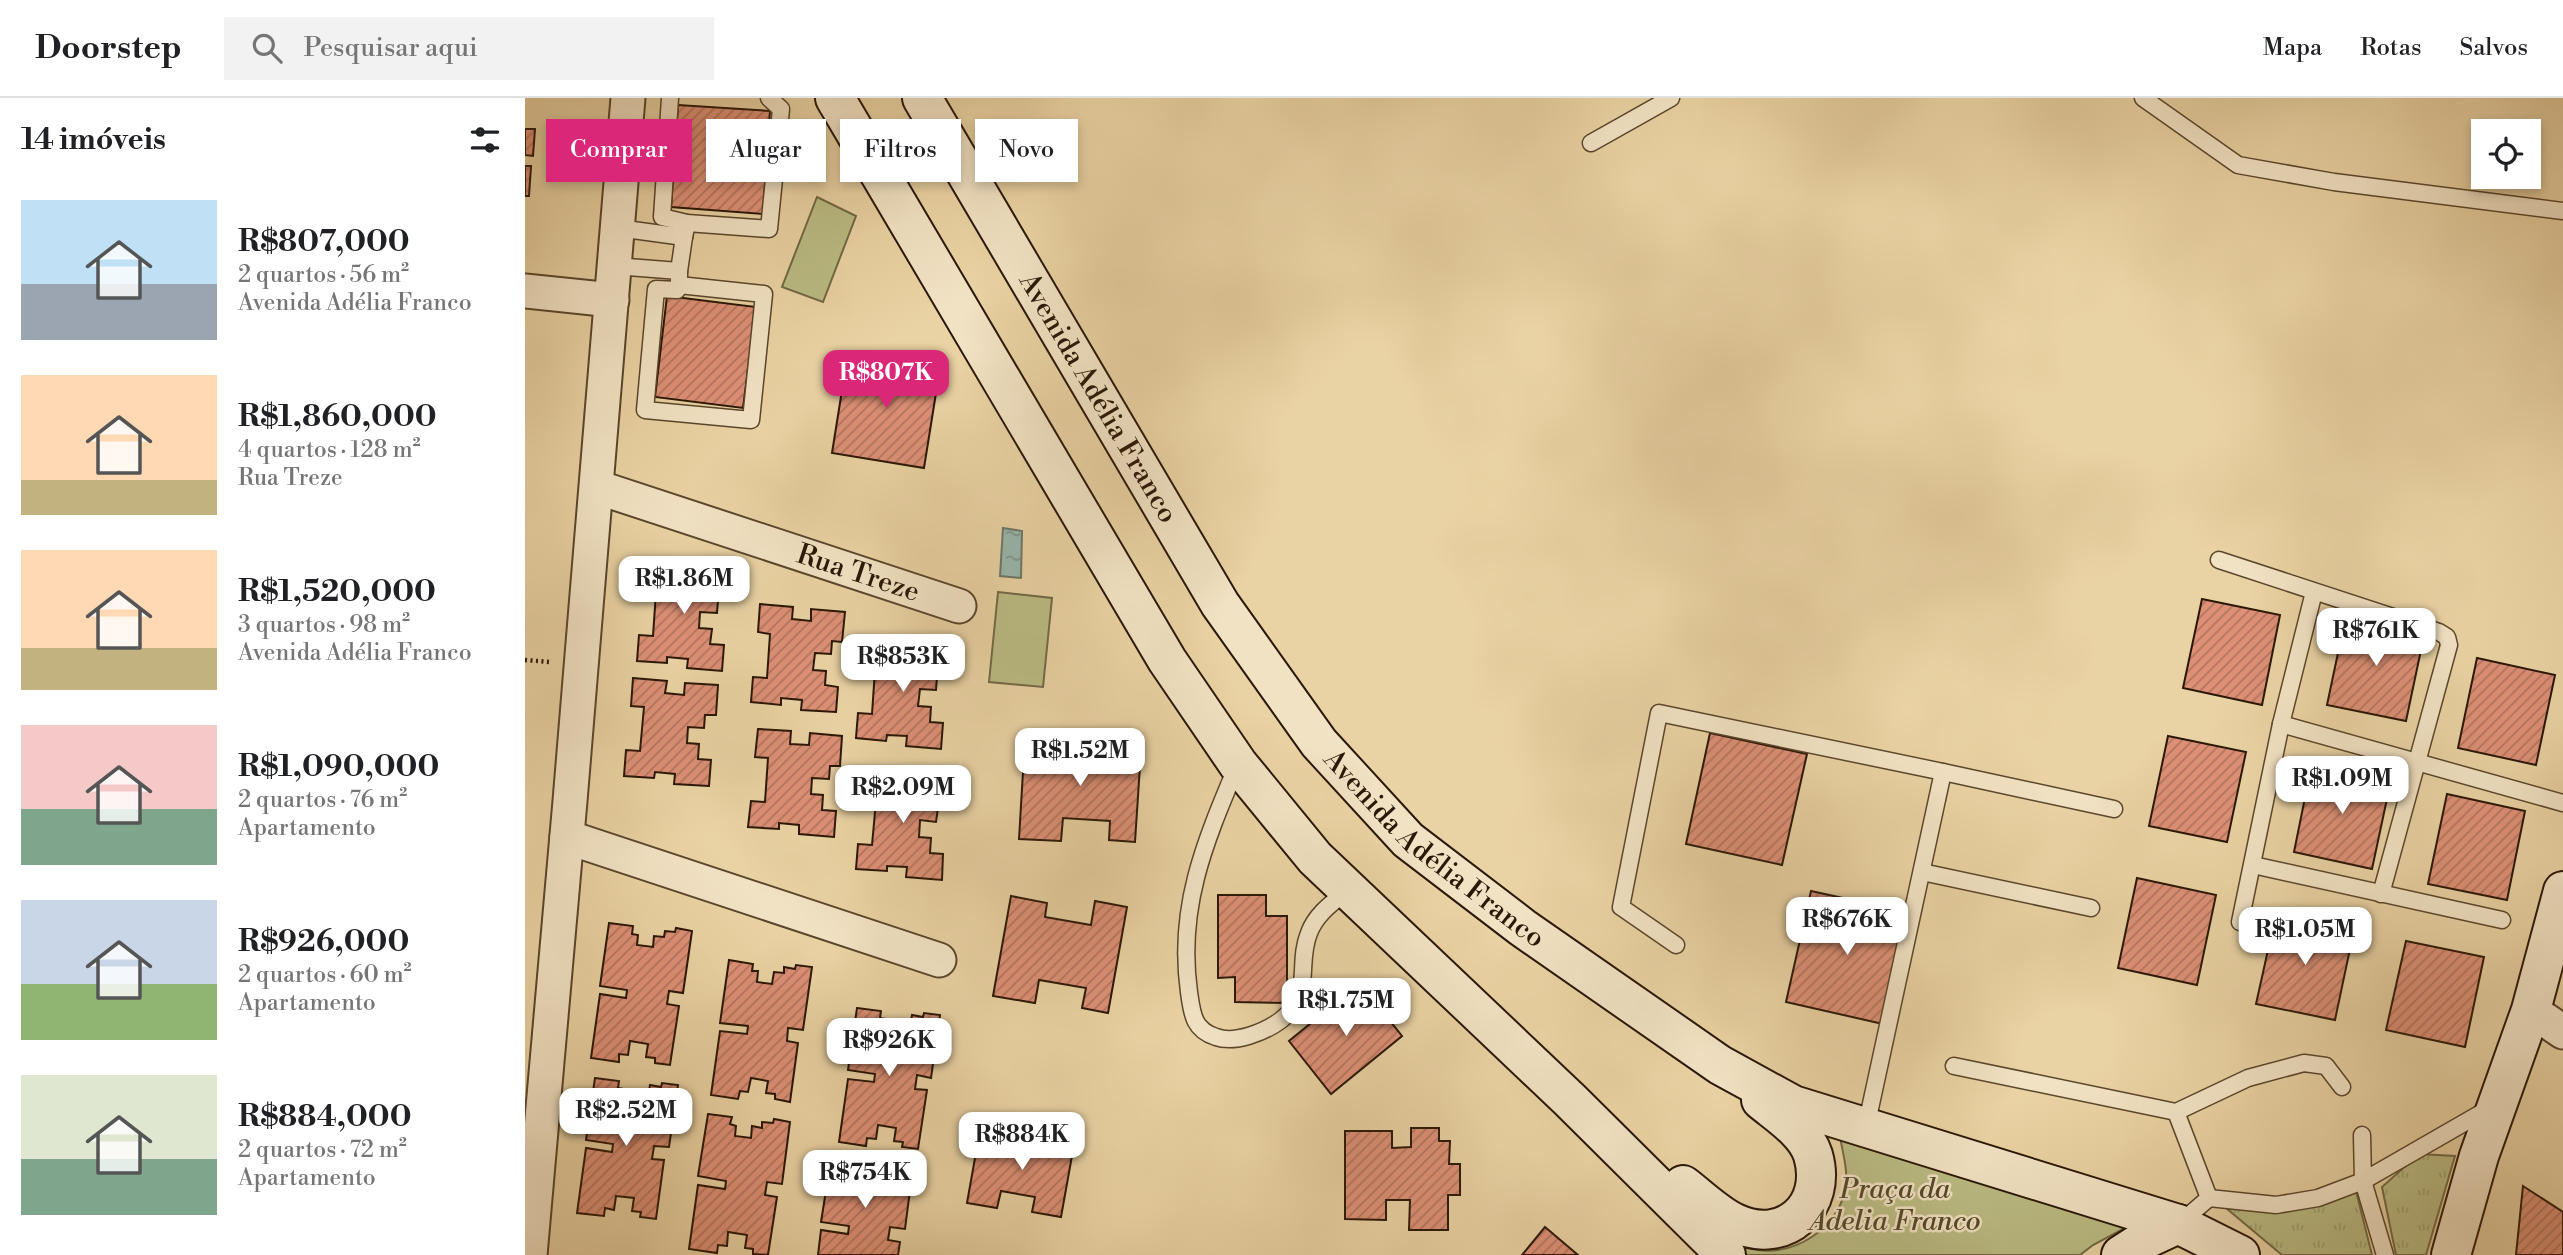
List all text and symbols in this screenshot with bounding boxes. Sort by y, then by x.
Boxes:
search box [224,17,714,80]
text: Doorstep [35,28,182,69]
icon: search [248,29,286,67]
text: Pesquisar aqui [304,32,478,64]
text: Mapa [2263,33,2322,63]
text: Rotas [2360,33,2421,63]
text: Salvos [2459,33,2528,63]
chip: Comprar [546,119,692,182]
chip: Alugar [706,119,826,182]
chip: Filtros [840,119,961,182]
chip: Novo [975,119,1078,182]
map controls [2471,119,2541,189]
button: locate [2471,119,2541,189]
text: 14 imóveis [21,121,166,159]
icon: filters [466,121,504,159]
text: R$807,000 [238,223,410,261]
icon: home [77,228,161,312]
text: 2 quartos · 56 m² [238,261,409,289]
street label: Avenida Adélia Franco [1011,266,1186,529]
text: Avenida Adélia Franco [238,289,472,317]
pin: R$807K [829,350,943,410]
text: R$807K [839,359,933,387]
text: R$1,860,000 [238,398,437,436]
icon: home [77,403,161,487]
text: 4 quartos · 128 m² [238,436,421,464]
text: Rua Treze [238,464,343,492]
street label: Rua Treze [792,536,924,609]
pin: R$1.86M [619,556,749,616]
text: R$1.86M [635,565,733,593]
text: R$1,520,000 [238,573,436,611]
icon: home [77,578,161,662]
pin: R$761K [2319,608,2433,668]
text: 3 quartos · 98 m² [238,611,410,639]
text: R$761K [2333,617,2419,645]
pin: R$853K [846,634,960,694]
text: Avenida Adélia Franco [238,639,472,667]
text: R$853K [857,643,949,671]
pin: R$1.52M [1015,728,1145,788]
text: R$1.52M [1031,737,1129,765]
street label: Avenida Adélia Franco [1315,741,1552,955]
text: R$1,090,000 [238,748,439,786]
icon: home [77,753,161,837]
pin: R$1.09M [2277,756,2407,816]
text: R$1.09M [2292,765,2392,793]
pin: R$2.09M [838,766,968,825]
text: R$2.09M [851,774,955,802]
text: 2 quartos · 76 m² [238,786,407,814]
text: Apartamento [238,814,376,842]
pin: R$676K [1790,898,1904,957]
text: R$676K [1802,906,1892,934]
pin: R$1.05M [2240,908,2370,967]
text: R$1.05M [2255,916,2355,944]
text: R$926,000 [238,923,409,961]
icon: home [77,928,161,1012]
text: 2 quartos · 60 m² [238,961,412,989]
pin: R$1.75M [1281,978,1411,1038]
text: R$1.75M [1298,987,1394,1015]
text: Apartamento [238,989,376,1017]
pin: R$926K [832,1018,946,1078]
text: R$926K [843,1027,935,1055]
pin: R$2.52M [561,1088,691,1148]
text: R$2.52M [575,1097,677,1125]
text: R$884,000 [238,1098,412,1136]
icon: home [77,1103,161,1187]
pin: R$884K [965,1112,1079,1172]
text: R$884K [975,1121,1069,1149]
text: 2 quartos · 72 m² [238,1136,407,1164]
pin: R$754K [808,1150,922,1210]
text: R$754K [819,1159,911,1187]
text: Apartamento [238,1164,376,1192]
park label: Praça da Adelia Franco [1806,1172,1981,1239]

